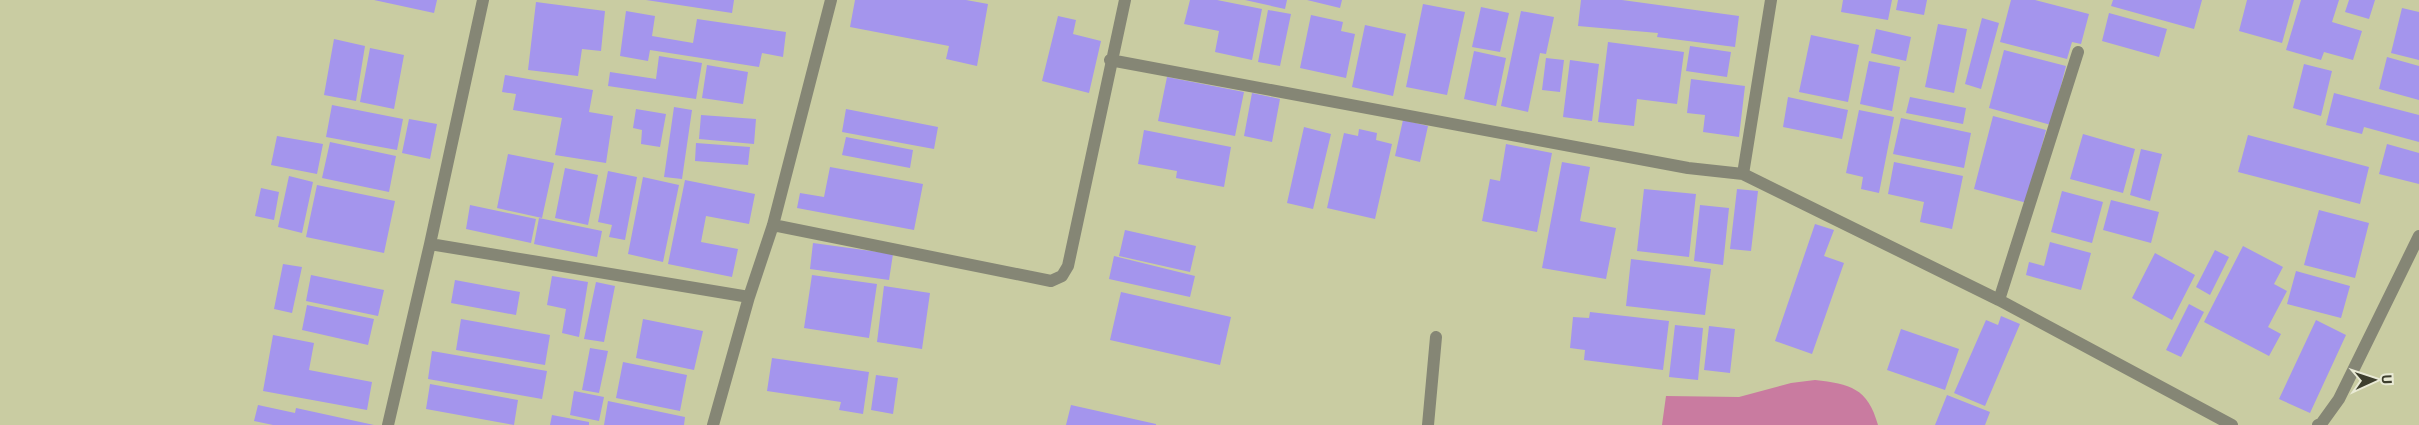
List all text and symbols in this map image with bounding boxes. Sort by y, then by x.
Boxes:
north arrow [2349,355,2399,405]
text: U [2379,374,2396,385]

